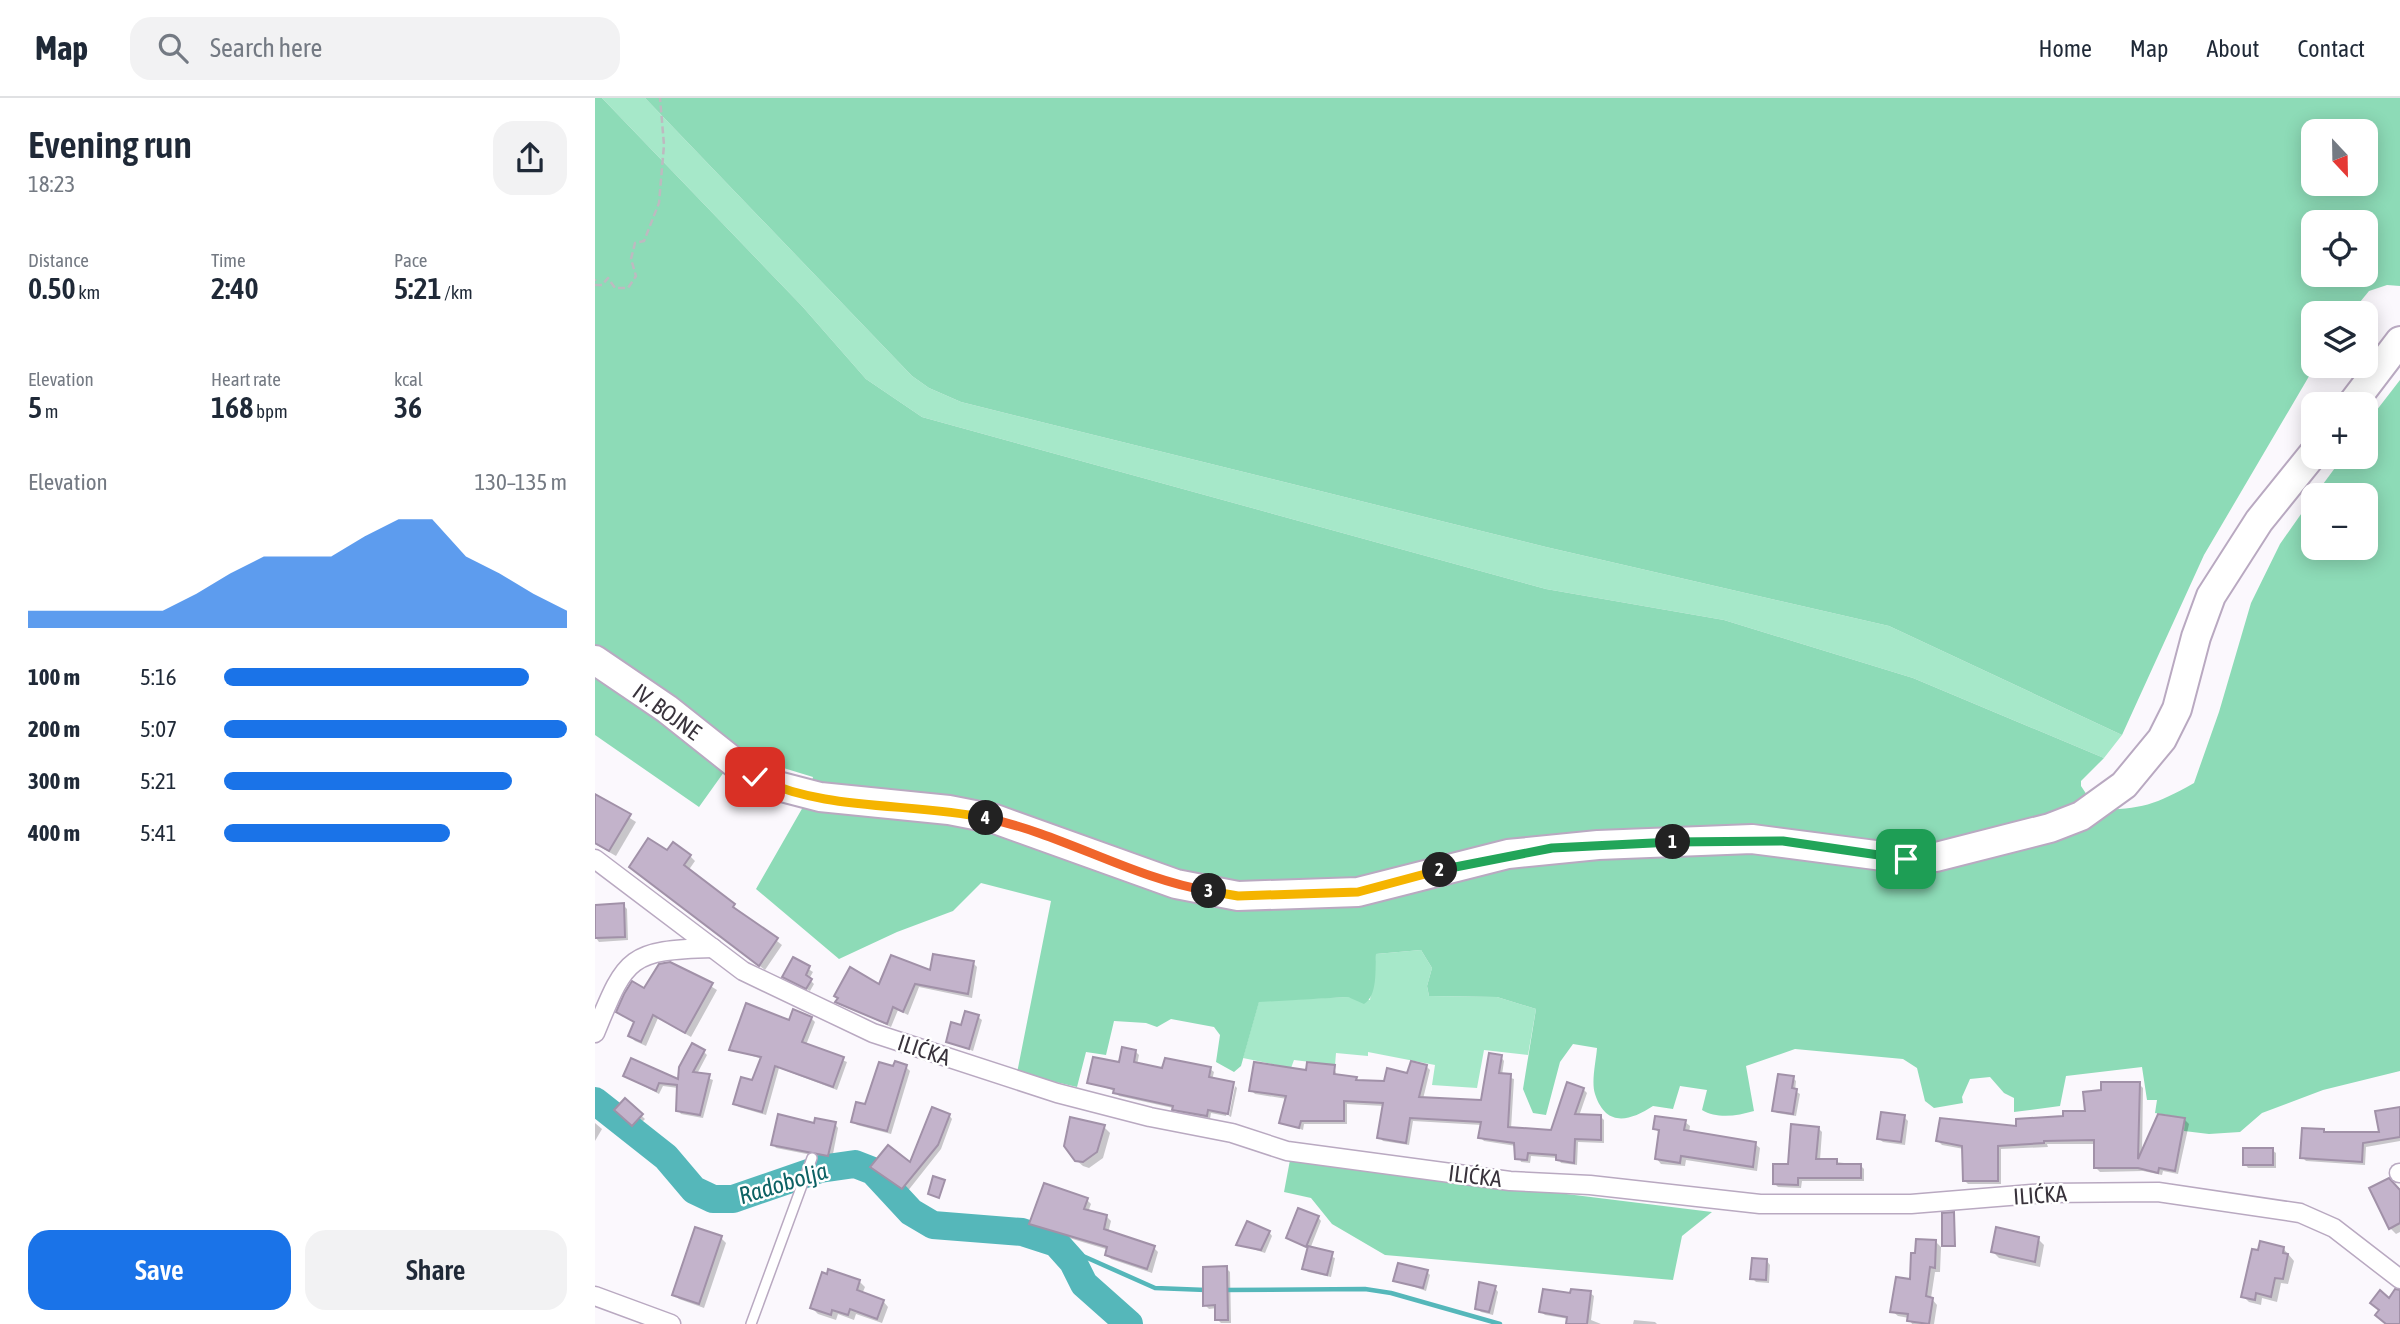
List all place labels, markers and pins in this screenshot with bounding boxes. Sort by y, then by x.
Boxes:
pin [725,747,785,807]
pin: 4 [969,800,1003,836]
pin: 1 [1655,824,1691,860]
pin [1876,829,1936,889]
pin: 2 [1423,852,1457,888]
pin: 3 [1191,874,1227,908]

